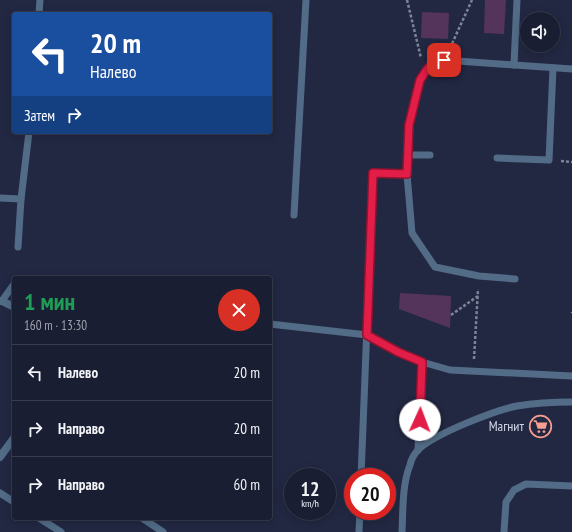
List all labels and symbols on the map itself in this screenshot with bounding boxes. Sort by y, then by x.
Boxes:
pin [427,43,461,77]
position arrow [399,399,441,441]
supermarket icon: Магнит [527,413,553,439]
place label: Магнит [489,417,525,435]
speed limit sign: 20 [344,468,396,520]

